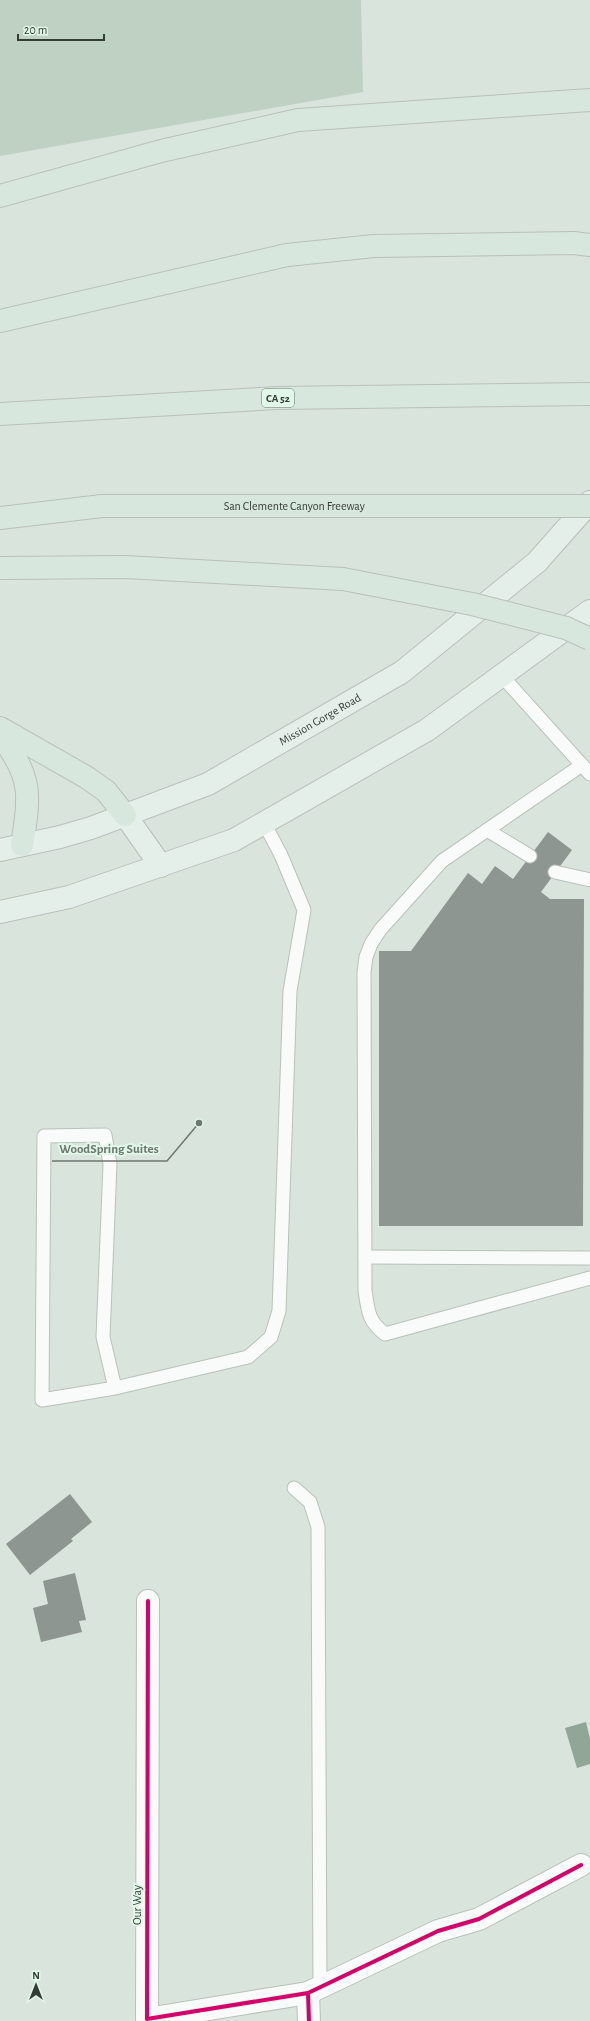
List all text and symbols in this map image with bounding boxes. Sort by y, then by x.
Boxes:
scale bar [18,16,104,42]
text: 20 m [24,24,47,36]
road number: CA 52 [262,389,294,407]
street label: San Clemente Canyon Freeway [224,500,365,513]
street label: Mission Gorge Road [277,691,363,748]
callout: WoodSpring Suites [52,1136,167,1161]
text: WoodSpring Suites [59,1143,159,1156]
street label: Our Way [131,1885,144,1925]
north arrow [16,1965,56,2005]
text: N [32,1970,40,1981]

